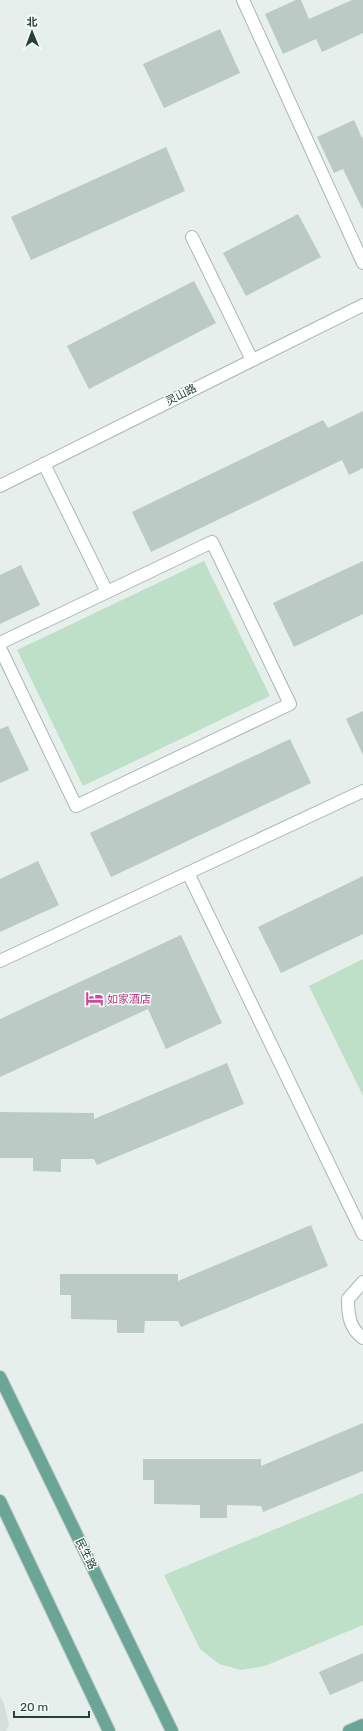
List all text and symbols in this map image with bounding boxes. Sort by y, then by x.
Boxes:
north arrow [12,12,52,52]
text: 北 [26,16,37,29]
street label: 灵山路 [163,382,199,408]
hotel icon: 如家酒店 [84,989,104,1009]
place label: 如家酒店 [107,993,151,1006]
street label: 民生路 [73,1536,99,1572]
scale bar [14,1693,89,1719]
text: 20 m [20,1700,48,1714]

